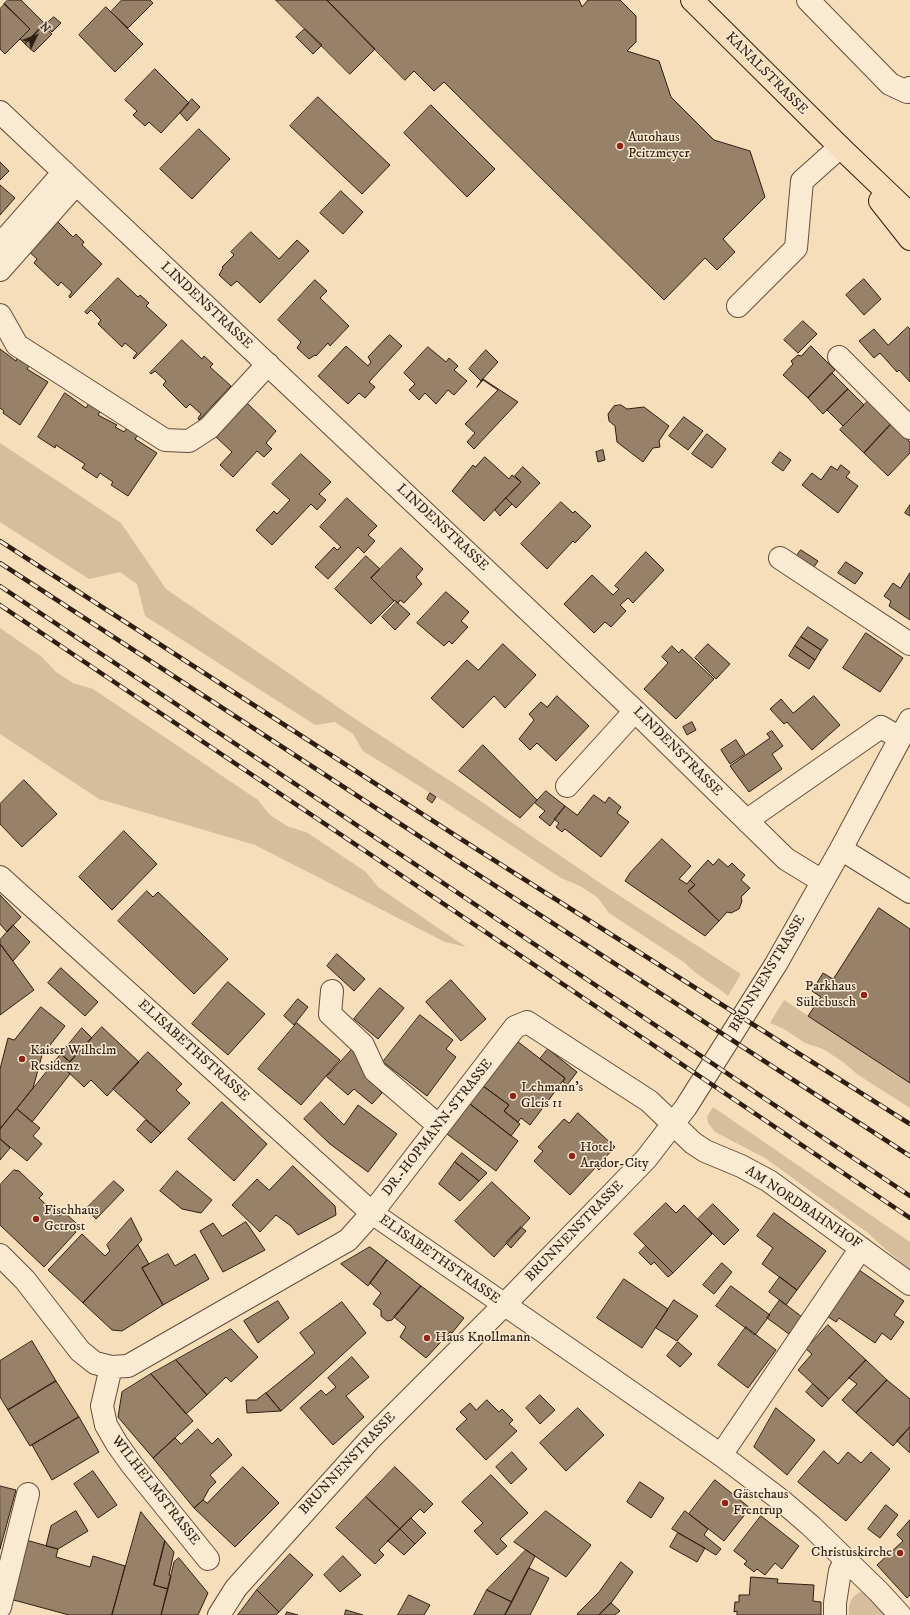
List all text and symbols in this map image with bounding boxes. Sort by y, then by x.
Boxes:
north arrow [16,16,56,56]
text: N [37,20,53,36]
street label: KANALSTRASSE [721,29,811,119]
place label: Autohaus Peitzmeyer [628,130,690,162]
marker: Autohaus Peitzmeyer [615,141,625,151]
street label: LINDENSTRASSE [157,259,255,353]
street label: LINDENSTRASSE [393,481,491,575]
street label: LINDENSTRASSE [629,704,725,800]
street label: BRUNNENSTRASSE [726,912,810,1036]
place label: Parkhaus Sültebusch [796,979,856,1012]
marker: Parkhaus Sültebusch [859,990,869,1000]
street label: ELISABETHSTRASSE [134,997,252,1105]
place label: Kaiser Wilhelm Residenz [30,1043,117,1076]
marker: Kaiser Wilhelm Residenz [17,1054,27,1064]
street label: DR.-HOPMANN-STRASSE [379,1056,497,1200]
place label: Lehmann's Gleis 11 [521,1080,583,1112]
marker: Lehmann's Gleis 11 [508,1091,518,1101]
place label: Hotel Arador-City [580,1140,649,1172]
marker: Hotel Arador-City [567,1151,577,1161]
street label: AM NORDBAHNHOF [742,1163,864,1253]
street label: BRUNNENSTRASSE [523,1178,627,1286]
place label: Fischhaus Getrost [44,1203,99,1236]
street label: ELISABETHSTRASSE [375,1212,503,1308]
marker: Fischhaus Getrost [31,1214,41,1224]
place label: Haus Knollmann [435,1330,531,1346]
marker: Haus Knollmann [422,1333,432,1343]
street label: BRUNNENSTRASSE [296,1409,400,1519]
street label: WILHELMSTRASSE [107,1433,203,1549]
place label: Gästehaus Frentrup [733,1487,788,1520]
marker: Gästehaus Frentrup [720,1498,730,1508]
place label: Christuskirche [811,1545,892,1561]
marker: Christuskirche [895,1548,905,1558]

